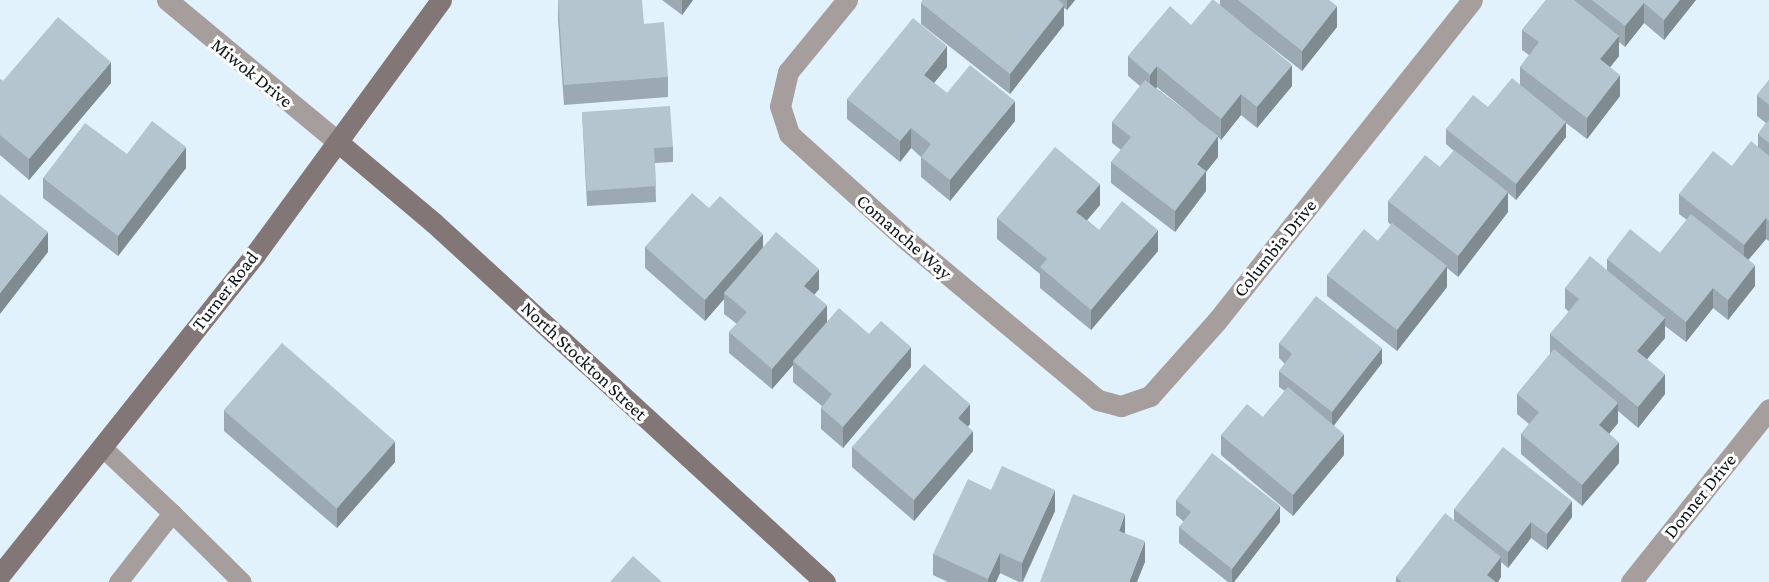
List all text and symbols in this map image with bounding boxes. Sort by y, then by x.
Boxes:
street label: Miwok Drive [207,33,297,113]
street label: Comanche Way [852,189,956,285]
street label: Columbia Drive [1229,194,1321,302]
street label: Turner Road [187,247,263,335]
street label: North Stockton Street [516,297,652,425]
street label: Donner Drive [1659,449,1741,543]

